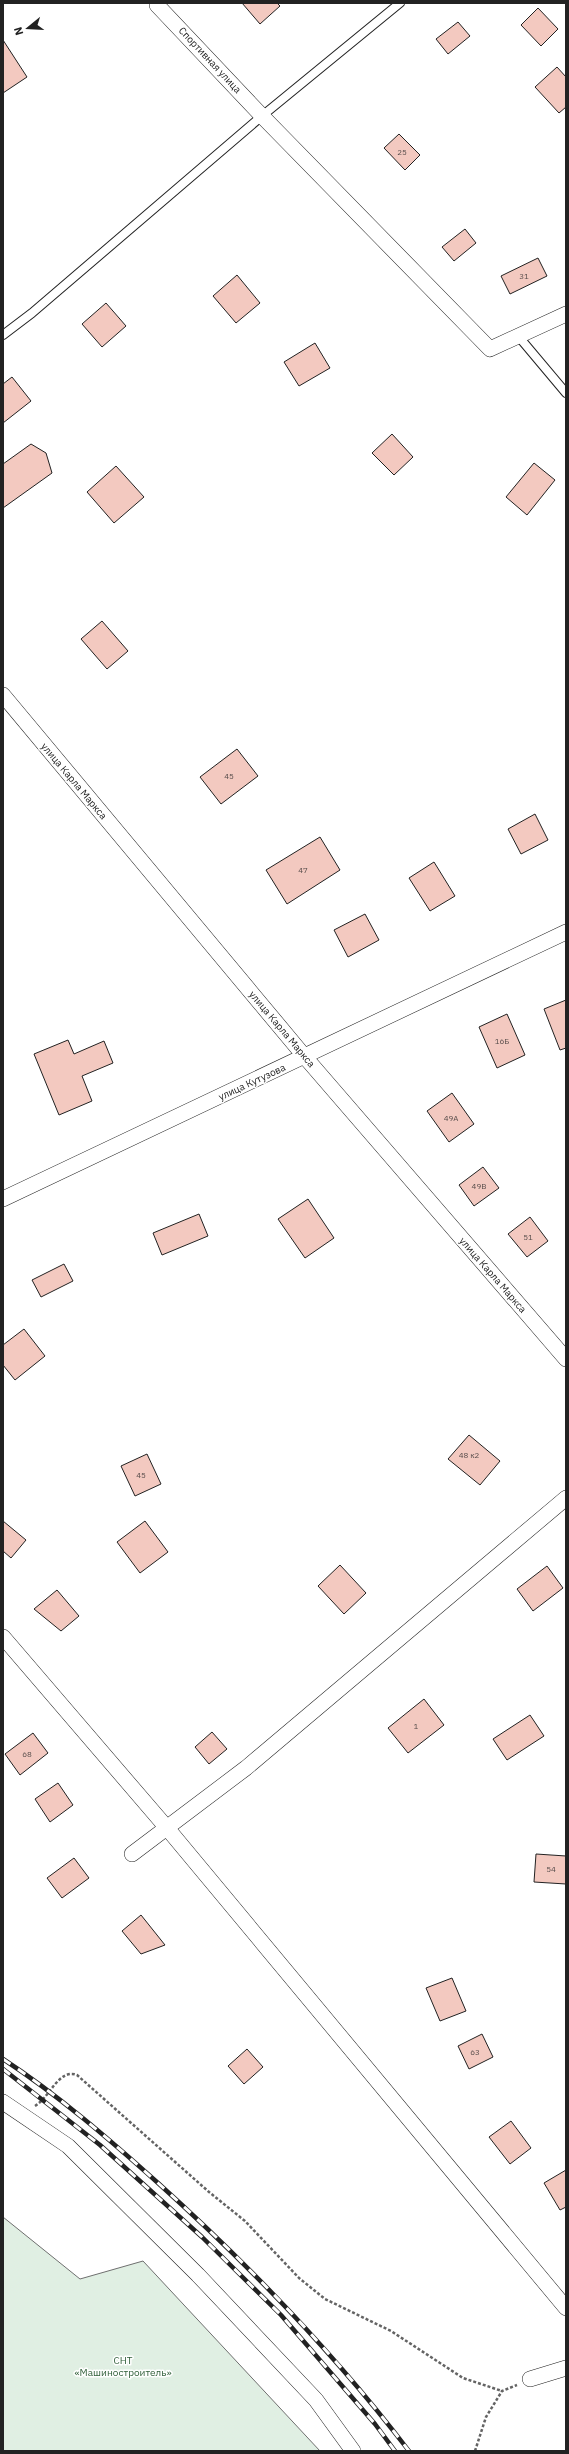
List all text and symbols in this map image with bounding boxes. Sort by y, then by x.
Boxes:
north arrow [8,8,48,48]
street label: Спортивная улица [176,24,245,96]
text: N [11,25,26,37]
house number: 25 [397,147,407,157]
house number: 31 [519,271,529,281]
street label: улица Карла Маркса [38,740,110,822]
house number: 45 [224,771,234,781]
house number: 47 [298,865,308,875]
street label: улица Карла Маркса [246,988,318,1070]
house number: 16Б [495,1036,509,1046]
street label: улица Кутузова [216,1060,288,1103]
house number: 49А [444,1113,458,1123]
house number: 49В [472,1181,486,1191]
house number: 51 [523,1232,533,1242]
street label: улица Карла Маркса [457,1234,530,1316]
house number: 48 к2 [459,1450,480,1460]
house number: 45 [136,1470,146,1480]
house number: 1 [414,1721,419,1731]
house number: 68 [22,1749,32,1759]
house number: 54 [546,1864,556,1874]
house number: 63 [470,2047,480,2057]
park label: СНТ «Машиностроитель» [74,2354,172,2379]

